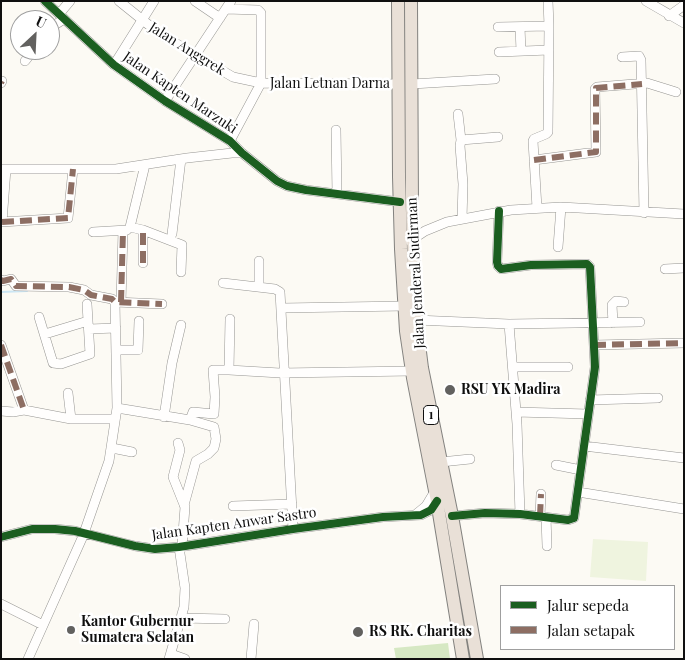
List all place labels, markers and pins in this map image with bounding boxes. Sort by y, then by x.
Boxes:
place label: RSU YK Madira [461,382,560,398]
marker: RSU YK Madira [443,383,457,397]
place label: Kantor Gubernur Sumatera Selatan [81,614,194,646]
marker: Kantor Gubernur Sumatera Selatan [65,624,77,636]
place label: RS RK. Charitas [369,624,472,640]
marker: RS RK. Charitas [351,625,365,639]

